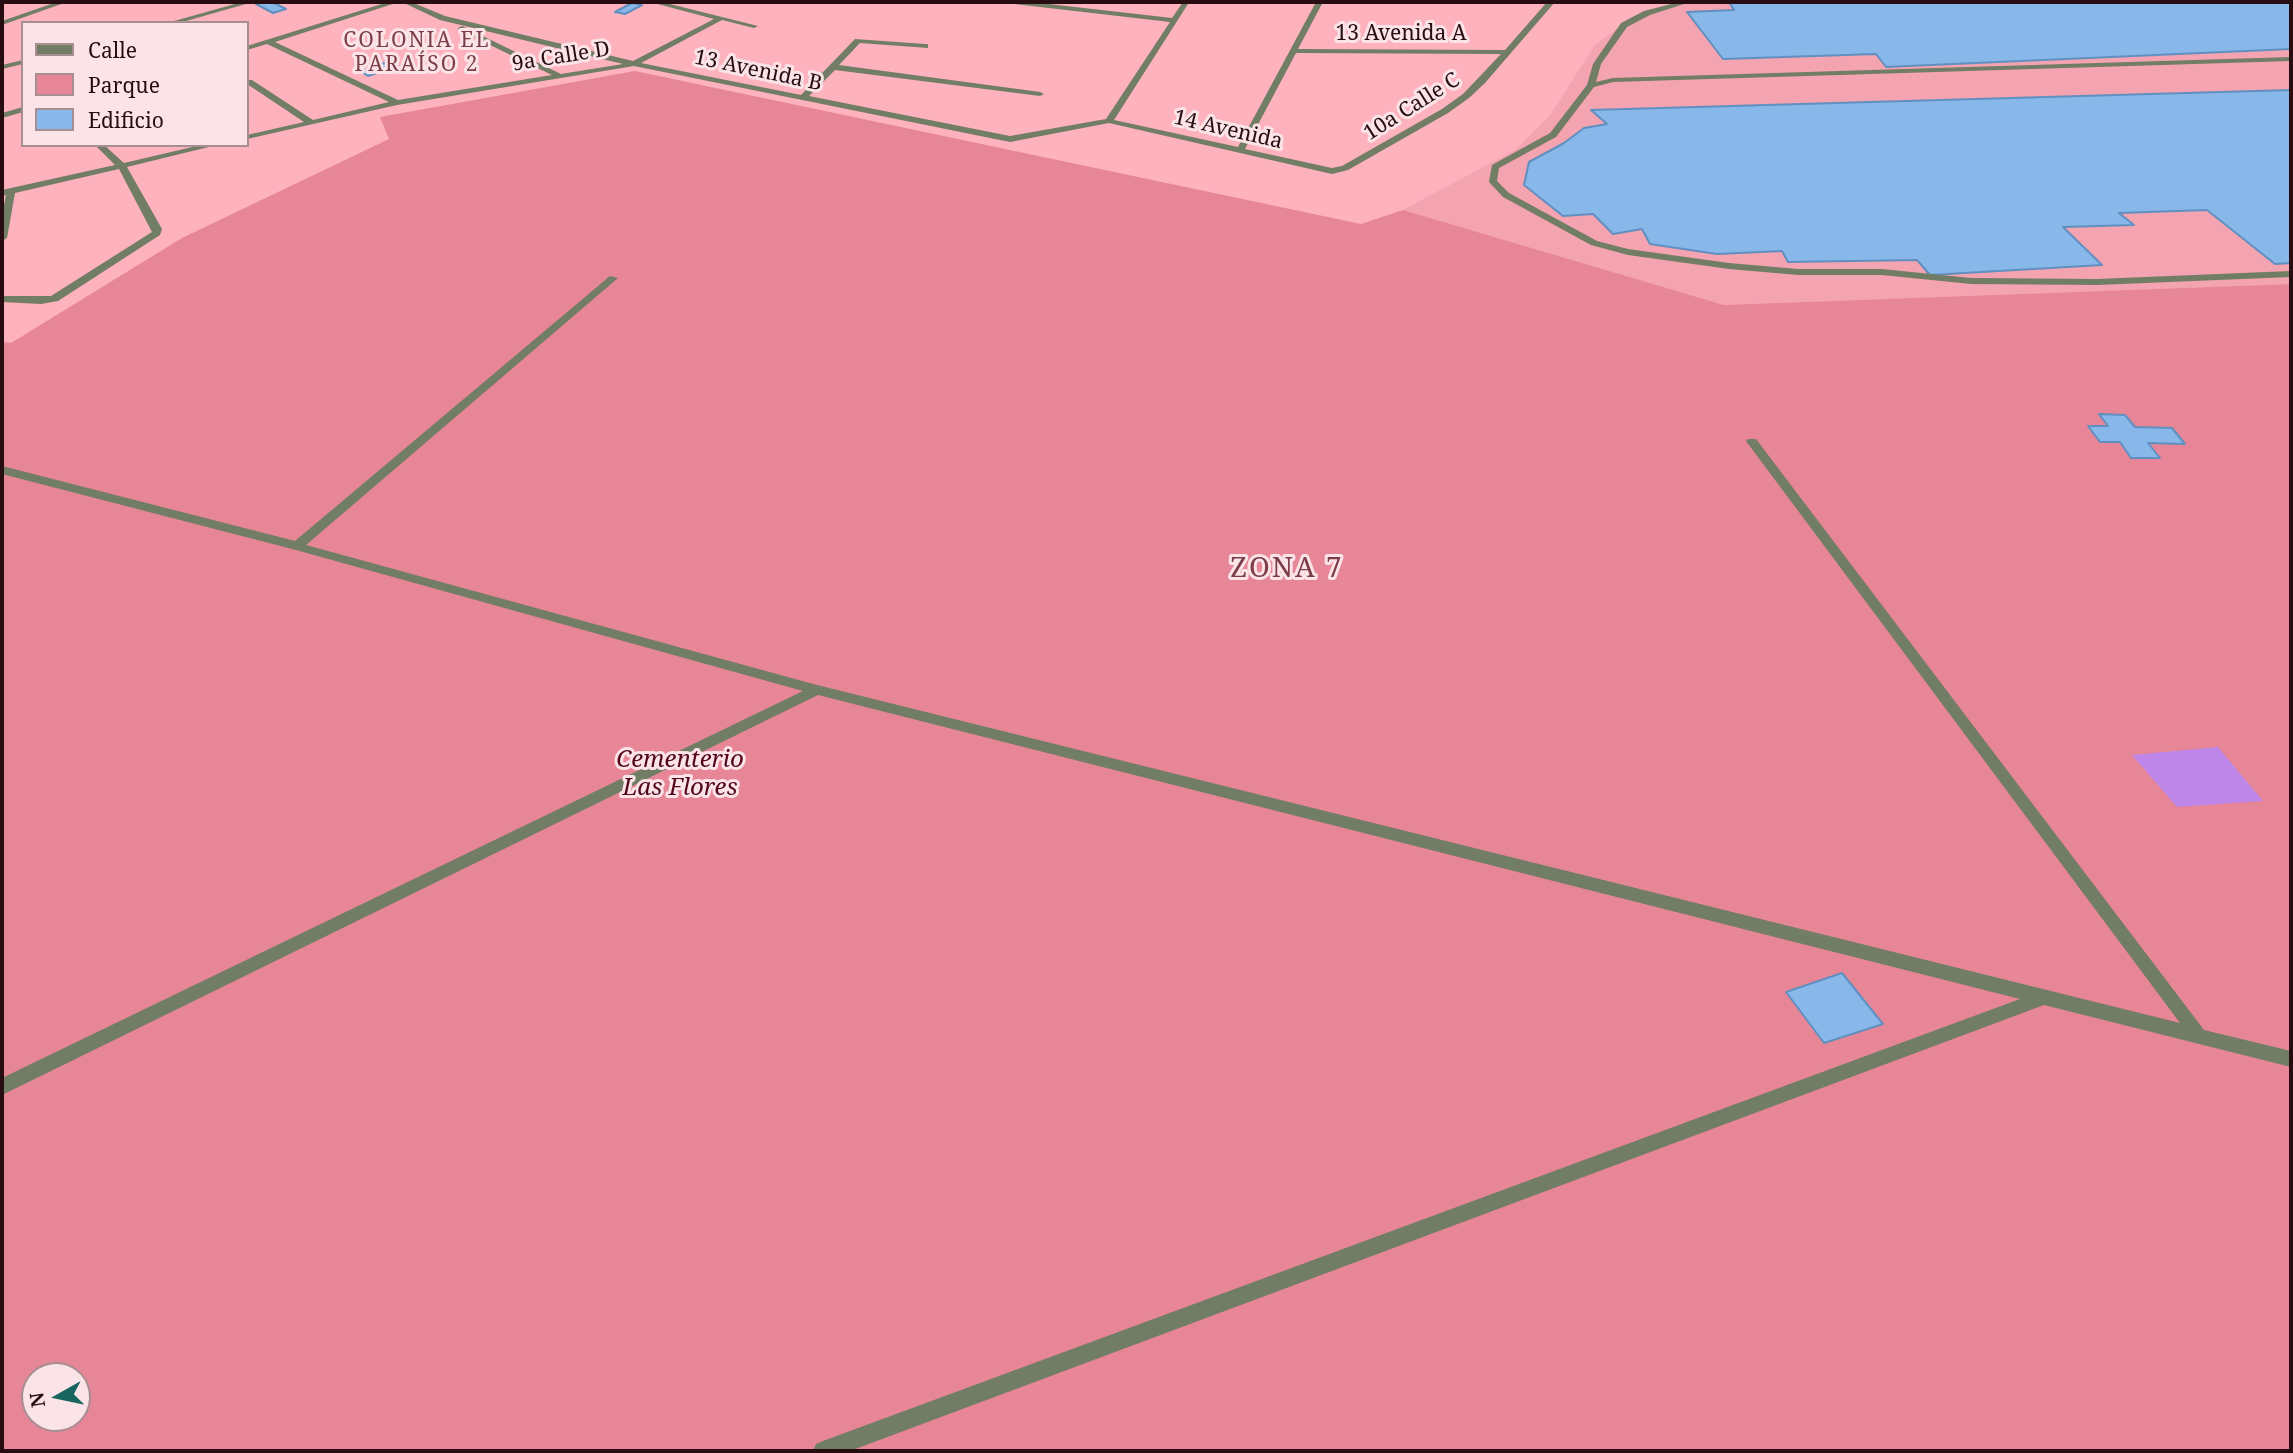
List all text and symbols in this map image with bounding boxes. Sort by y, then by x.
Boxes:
legend [21,21,248,147]
street label: 13 Avenida A [1335,21,1467,47]
district label: COLONIA EL PARAÍSO 2 [345,28,489,78]
text: Calle [88,36,137,64]
street label: 9a Calle D [510,37,612,77]
street label: 13 Avenida B [692,45,824,97]
street label: 10a Calle C [1359,68,1465,146]
text: Parque [88,71,160,99]
street label: 14 Avenida [1171,105,1285,155]
text: Edificio [88,106,164,134]
district label: ZONA 7 [1231,552,1343,586]
park label: Cementerio Las Flores [616,746,744,802]
north arrow [21,1362,91,1432]
text: N [23,1391,51,1409]

